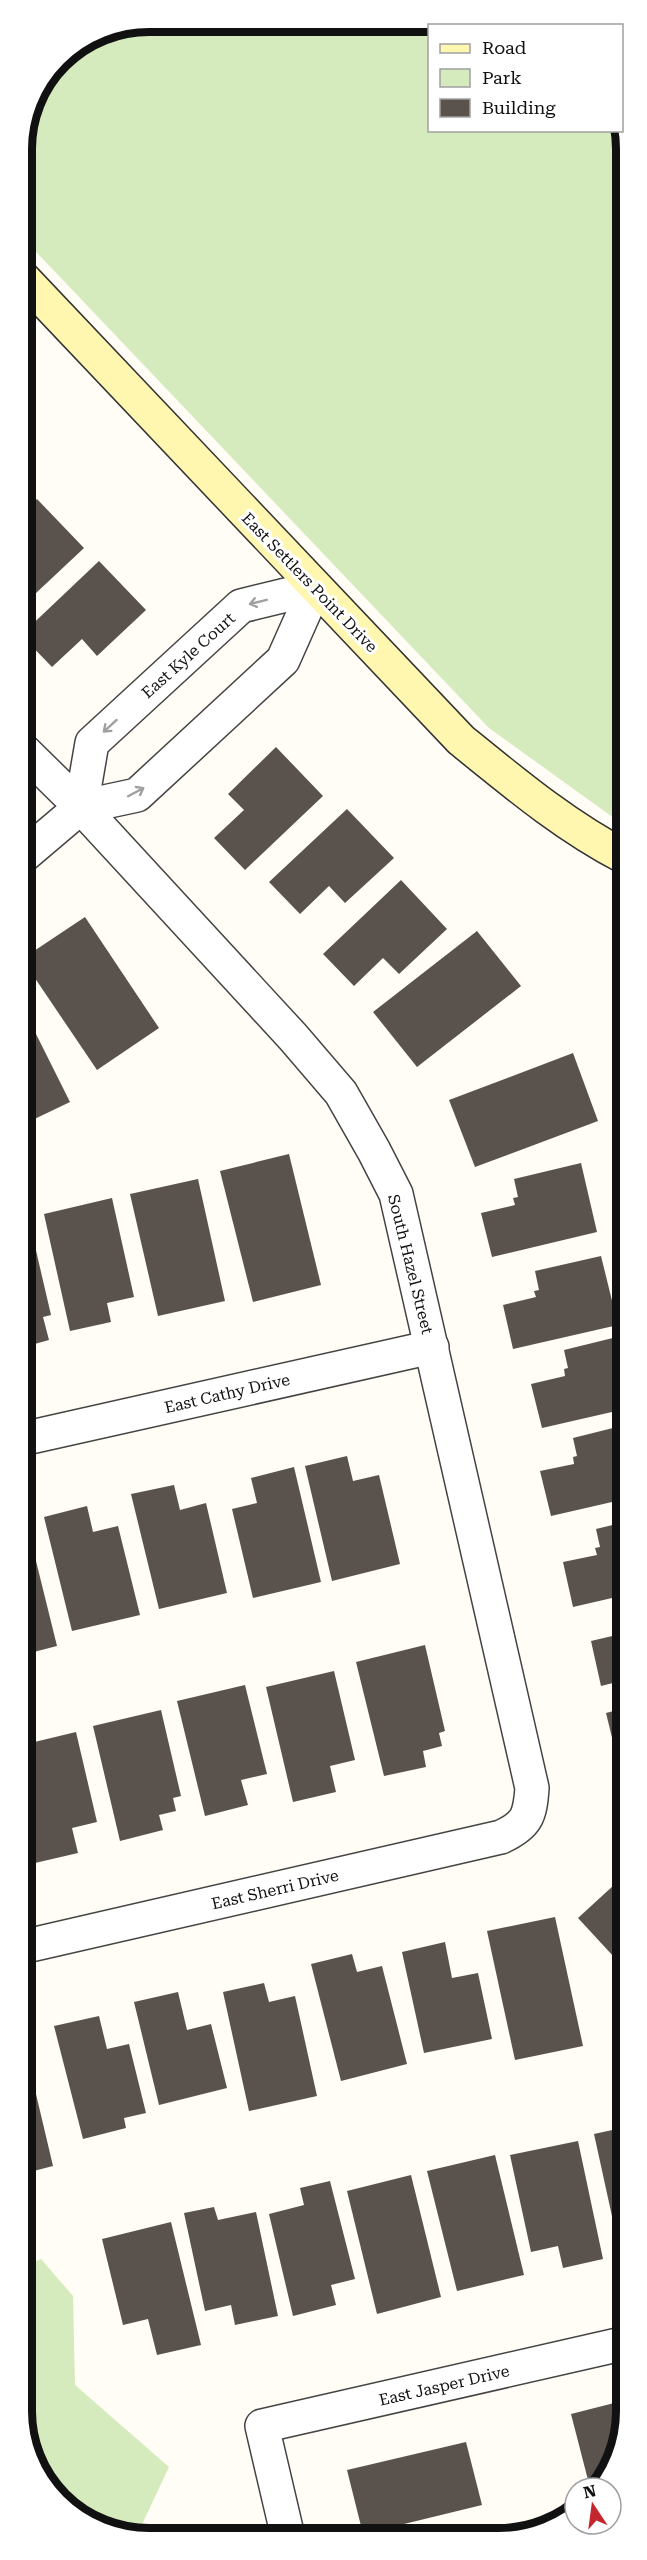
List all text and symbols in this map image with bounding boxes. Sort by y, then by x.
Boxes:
legend [428,24,623,132]
text: Road [482,37,527,58]
text: Park [482,67,522,88]
text: Building [482,97,556,118]
street label: East Settlers Point Drive [238,509,381,656]
one-way arrow [249,597,268,608]
street label: East Kyle Court [138,609,239,702]
one-way arrow [102,719,117,733]
one-way arrow [127,786,144,798]
street label: South Hazel Street [384,1192,437,1336]
street label: East Cathy Drive [163,1370,292,1417]
street label: East Sherri Drive [210,1866,341,1913]
street label: East Jasper Drive [377,2361,511,2410]
north arrow [563,2476,623,2536]
text: N [582,2481,598,2503]

